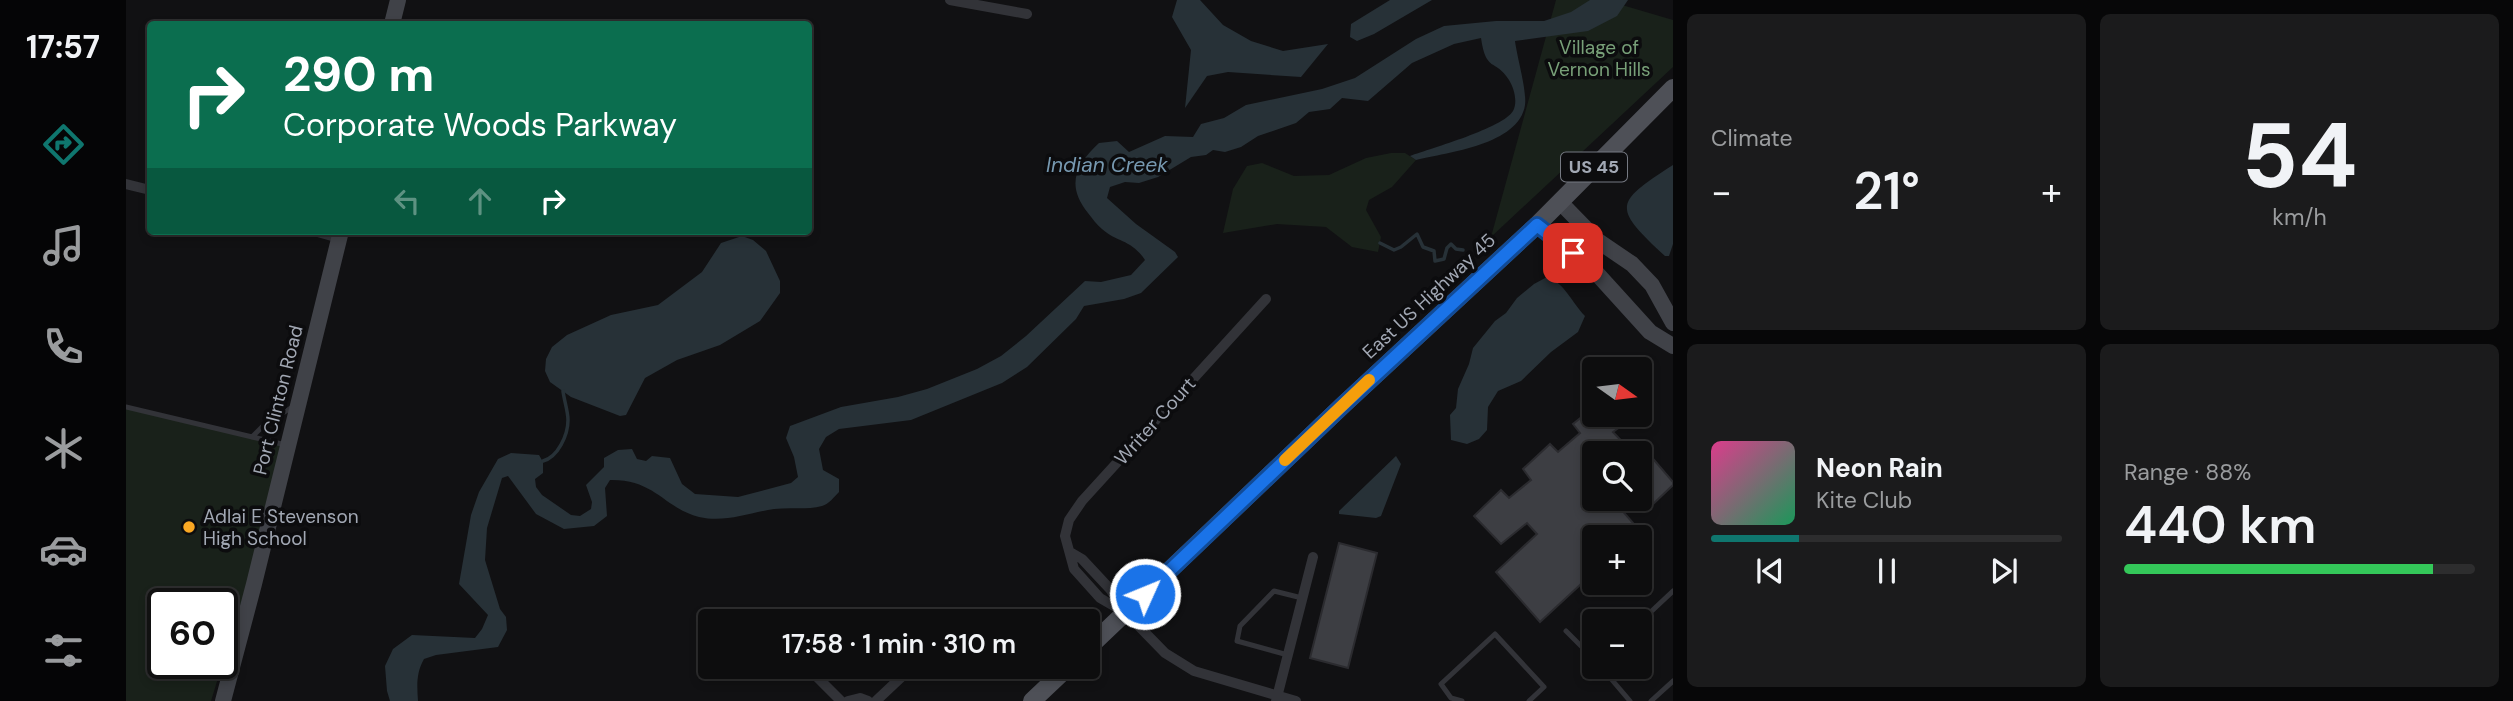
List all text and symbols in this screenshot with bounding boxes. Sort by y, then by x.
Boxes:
text: 17:57 [26,26,100,68]
park label: Village of Vernon Hills [1548,35,1650,82]
text: 290 m [283,42,434,106]
icon: right [168,49,259,140]
text: 54 [2242,97,2357,215]
text: Corporate Woods Parkway [283,104,677,146]
icon: directions [39,120,88,169]
text: Climate [1711,123,1793,153]
water label: Indian Creek [1046,151,1168,179]
road number: US 45 [1561,152,1627,182]
text: 21° [1853,157,1920,225]
text: − [1711,167,1732,217]
text: + [2041,167,2062,217]
icon: left [388,182,426,220]
icon: ahead [461,182,499,220]
icon: right [534,182,572,220]
text: km/h [2272,202,2327,232]
icon: music [39,221,88,270]
pin [1543,223,1603,283]
street label: East US Highway 45 [1357,228,1501,364]
icon: arrive [1554,234,1592,272]
icon: phone [39,322,88,371]
street label: Port Clinton Road [247,323,309,477]
north arrow [1582,357,1652,427]
map controls [1582,357,1652,679]
street label: Writer Court [1109,372,1201,470]
icon: climate [39,424,88,473]
button: search [1582,441,1652,511]
text: Neon Rain [1816,451,1943,485]
text: Range · 88% [2124,457,2251,487]
text: Kite Club [1816,485,1912,515]
text: 440 km [2124,491,2316,559]
place label: Adlai E Stevenson High School [203,504,359,551]
marker: Adlai E Stevenson High School [181,519,197,535]
icon: car [39,525,88,574]
button: + [1582,525,1652,595]
icon: previous [1751,552,1789,590]
icon: pause [1868,552,1906,590]
icon: next [1985,552,2023,590]
position arrow [1108,557,1182,631]
speed limit sign: 60 [147,588,238,679]
button: − [1582,609,1652,679]
icon: filters [39,626,88,675]
text: 17:58 · 1 min · 310 m [782,627,1016,661]

